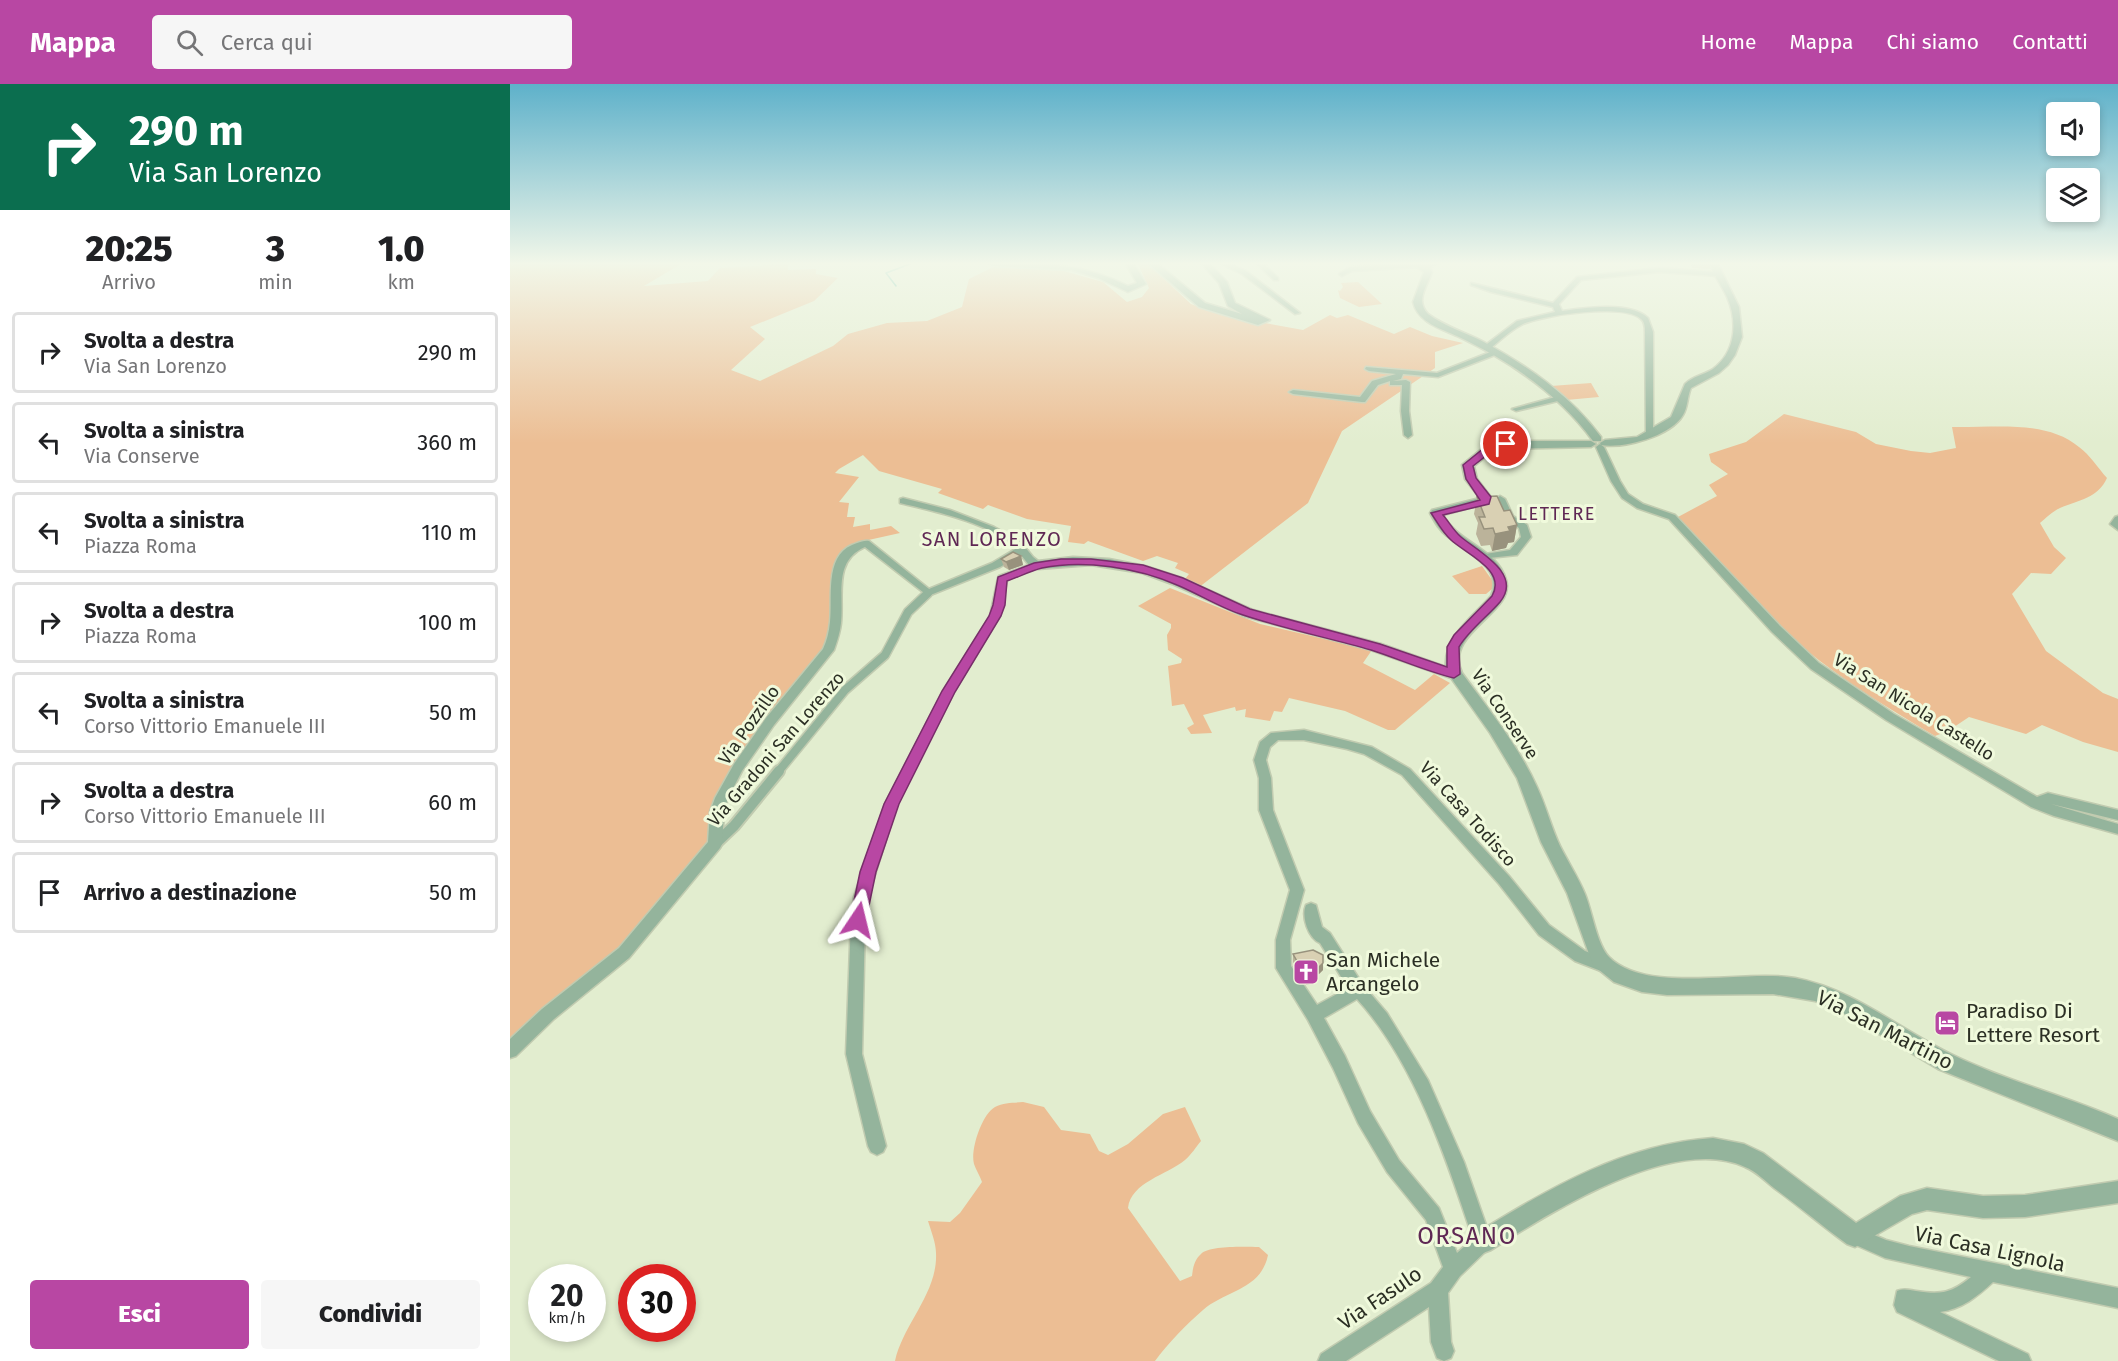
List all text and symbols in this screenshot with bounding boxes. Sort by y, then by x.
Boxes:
search box [152,15,572,69]
text: Mappa [30,26,116,59]
icon: search [173,26,206,59]
text: Cerca qui [221,29,313,56]
text: Home [1700,29,1756,55]
text: Mappa [1789,29,1853,55]
text: Chi siamo [1886,29,1979,55]
text: Contatti [2012,29,2088,55]
map controls [2046,102,2100,222]
button: sound [2046,102,2100,156]
text: 290 m [129,106,244,156]
icon: right [30,108,108,186]
text: Via San Lorenzo [129,157,322,189]
button: layers [2046,168,2100,222]
text: 20:25 [85,227,173,271]
text: 3 [266,227,285,271]
text: 1.0 [378,227,425,271]
text: Arrivo [102,270,156,294]
text: min [258,270,293,294]
text: km [388,270,415,294]
text: Svolta a destra [84,327,234,354]
icon: right [33,336,66,369]
text: 290 m [418,339,477,366]
text: Via San Lorenzo [84,354,227,378]
text: Svolta a sinistra [84,417,245,444]
pin [1480,418,1531,469]
icon: left [33,426,66,459]
icon: arrive [1489,427,1522,460]
text: 360 m [417,429,477,456]
text: Via Conserve [84,444,200,468]
district label: LETTERE [1518,503,1596,525]
text: Svolta a sinistra [84,507,245,534]
icon: left [33,516,66,549]
text: 110 m [421,519,477,546]
district label: SAN LORENZO [922,527,1062,551]
text: Piazza Roma [84,534,197,558]
text: Svolta a destra [84,597,234,624]
icon: right [33,606,66,639]
text: 100 m [418,609,477,636]
text: Piazza Roma [84,624,197,648]
street label: Via San Nicola Castello [1830,649,1998,765]
street label: Via Conserve [1467,665,1543,763]
street label: Via Gradoni San Lorenzo [703,667,849,831]
street label: Via Pozzillo [714,681,784,769]
text: Svolta a sinistra [84,687,245,714]
icon: left [33,696,66,729]
text: 50 m [429,699,477,726]
text: Corso Vittorio Emanuele III [84,714,326,738]
street label: Via Casa Todisco [1415,757,1521,871]
text: Svolta a destra [84,777,234,804]
icon: right [33,786,66,819]
text: 60 m [428,789,477,816]
text: Corso Vittorio Emanuele III [84,804,326,828]
icon: arrive [33,876,66,909]
text: Arrivo a destinazione [84,879,297,906]
text: 50 m [429,879,477,906]
position arrow [826,888,890,952]
place label: San Michele Arcangelo [1326,947,1440,997]
church icon: San Michele Arcangelo [1291,957,1321,987]
street label: Via San Martino [1813,985,1957,1075]
place label: Paradiso Di Lettere Resort [1966,998,2100,1048]
hotel icon: Paradiso Di Lettere Resort [1932,1008,1962,1038]
street label: Via Casa Lignola [1912,1220,2068,1278]
district label: ORSANO [1417,1222,1517,1250]
street label: Via Fasulo [1333,1261,1427,1335]
speed limit sign: 30 [618,1264,696,1342]
text: 20 [550,1278,584,1314]
button: Esci [30,1280,249,1349]
button: Condividi [261,1280,480,1349]
text: km/h [548,1309,586,1327]

